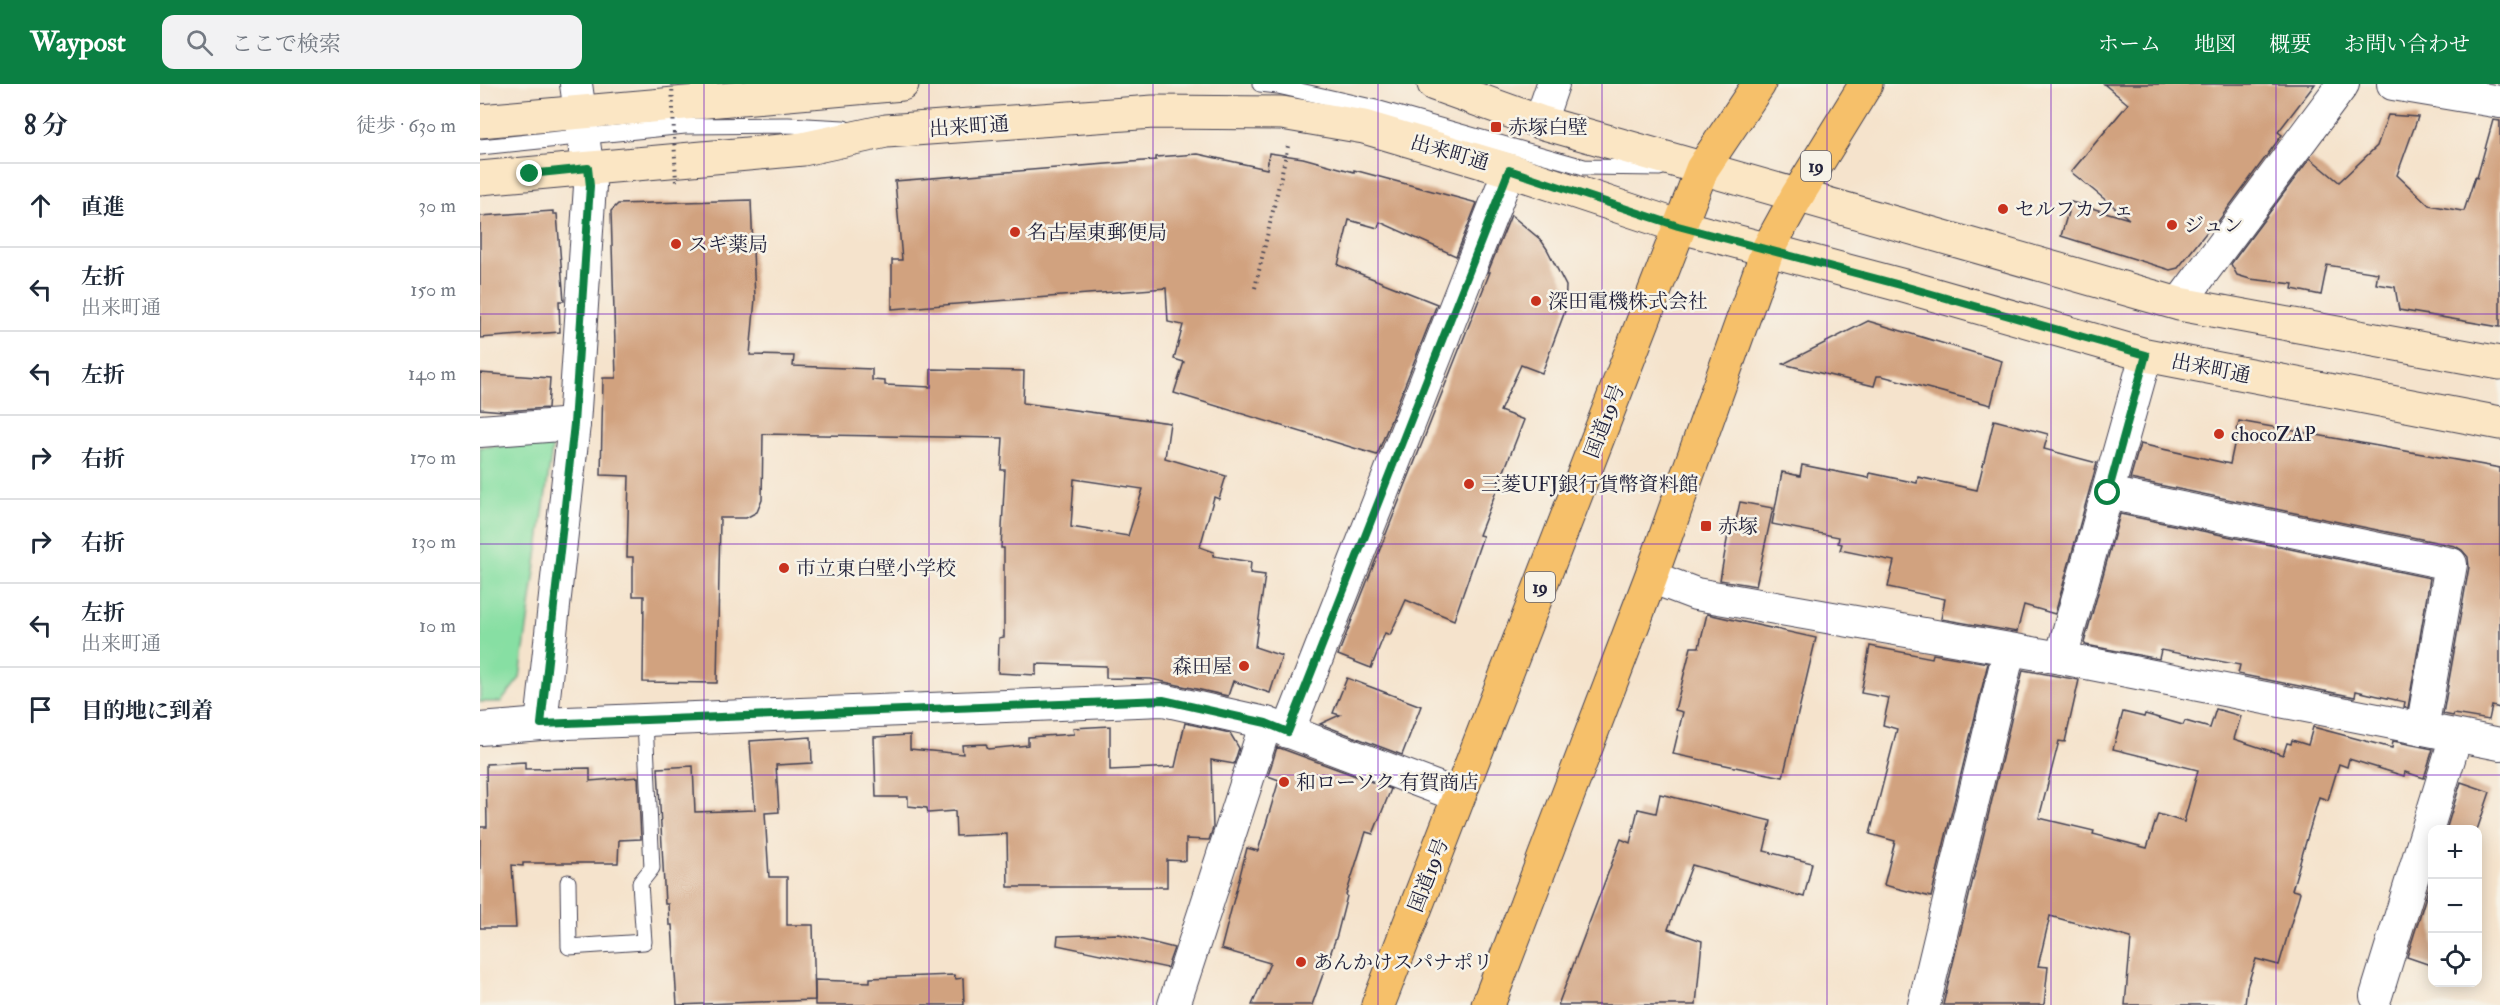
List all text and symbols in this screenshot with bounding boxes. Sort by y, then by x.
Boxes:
search box [162,15,582,69]
text: Waypost [30,25,126,60]
icon: search [183,26,216,59]
text: ここで検索 [231,30,341,58]
text: ホーム [2098,31,2161,58]
text: 地図 [2194,31,2236,58]
text: 概要 [2269,31,2311,58]
text: お問い合わせ [2344,31,2470,58]
text: 8 分 [24,110,68,142]
street label: 出来町通 [928,111,1010,142]
text: 徒歩 · 630 m [356,113,456,138]
place label: 赤塚白壁 [1508,115,1588,140]
marker: 赤塚白壁 [1489,120,1503,134]
street label: 出来町通 [1408,129,1492,176]
road number: 19 [1801,151,1831,181]
route end [516,160,542,186]
icon: ahead [24,189,57,222]
text: 直進 [81,193,125,221]
text: 30 m [418,193,456,218]
place label: セルフカフェ [2015,197,2134,222]
marker: セルフカフェ [1996,202,2010,216]
place label: ジュン [2184,213,2244,238]
marker: ジュン [2165,218,2179,232]
place label: 名古屋東郵便局 [1027,220,1167,245]
marker: 名古屋東郵便局 [1008,225,1022,239]
place label: スギ薬局 [688,232,768,257]
marker: スギ薬局 [669,237,683,251]
text: 左折 [81,263,125,291]
icon: left [24,273,57,306]
text: 150 m [410,277,456,302]
place label: 深田電機株式会社 [1548,289,1708,314]
marker: 深田電機株式会社 [1529,294,1543,308]
text: 出来町通 [81,295,161,320]
street label: 出来町通 [2169,349,2253,388]
icon: left [24,357,57,390]
text: 左折 [81,361,125,389]
text: 140 m [408,361,456,386]
street label: 国道19号 [1579,381,1630,462]
place label: chocoZAP [2231,422,2316,447]
marker: chocoZAP [2212,427,2226,441]
icon: right [24,441,57,474]
text: 右折 [81,445,125,473]
text: 170 m [410,445,456,470]
place label: 三菱UFJ銀行貨幣資料館 [1481,472,1698,497]
marker: 三菱UFJ銀行貨幣資料館 [1462,477,1476,491]
route start [2094,479,2120,505]
place label: 赤塚 [1718,514,1758,539]
marker: 赤塚 [1699,519,1713,533]
icon: right [24,525,57,558]
text: 右折 [81,529,125,557]
text: 130 m [411,529,456,554]
place label: 市立東白壁小学校 [796,556,956,581]
marker: 市立東白壁小学校 [777,561,791,575]
road number: 19 [1525,572,1555,602]
text: 左折 [81,599,125,627]
icon: left [24,609,57,642]
text: 10 m [419,613,456,638]
text: 出来町通 [81,631,161,656]
place label: 森田屋 [1172,654,1232,679]
marker: 森田屋 [1237,659,1251,673]
icon: arrive [24,693,57,726]
text: 目的地に到着 [81,697,213,725]
place label: 和ローソク 有賀商店 [1296,770,1479,795]
marker: 和ローソク 有賀商店 [1277,775,1291,789]
map controls [2428,825,2482,987]
button: + [2428,825,2482,879]
street label: 国道19号 [1403,835,1454,916]
button: − [2428,879,2482,933]
button: locate [2428,933,2482,987]
place label: あんかけスパナポリ [1313,950,1493,975]
marker: あんかけスパナポリ [1294,955,1308,969]

